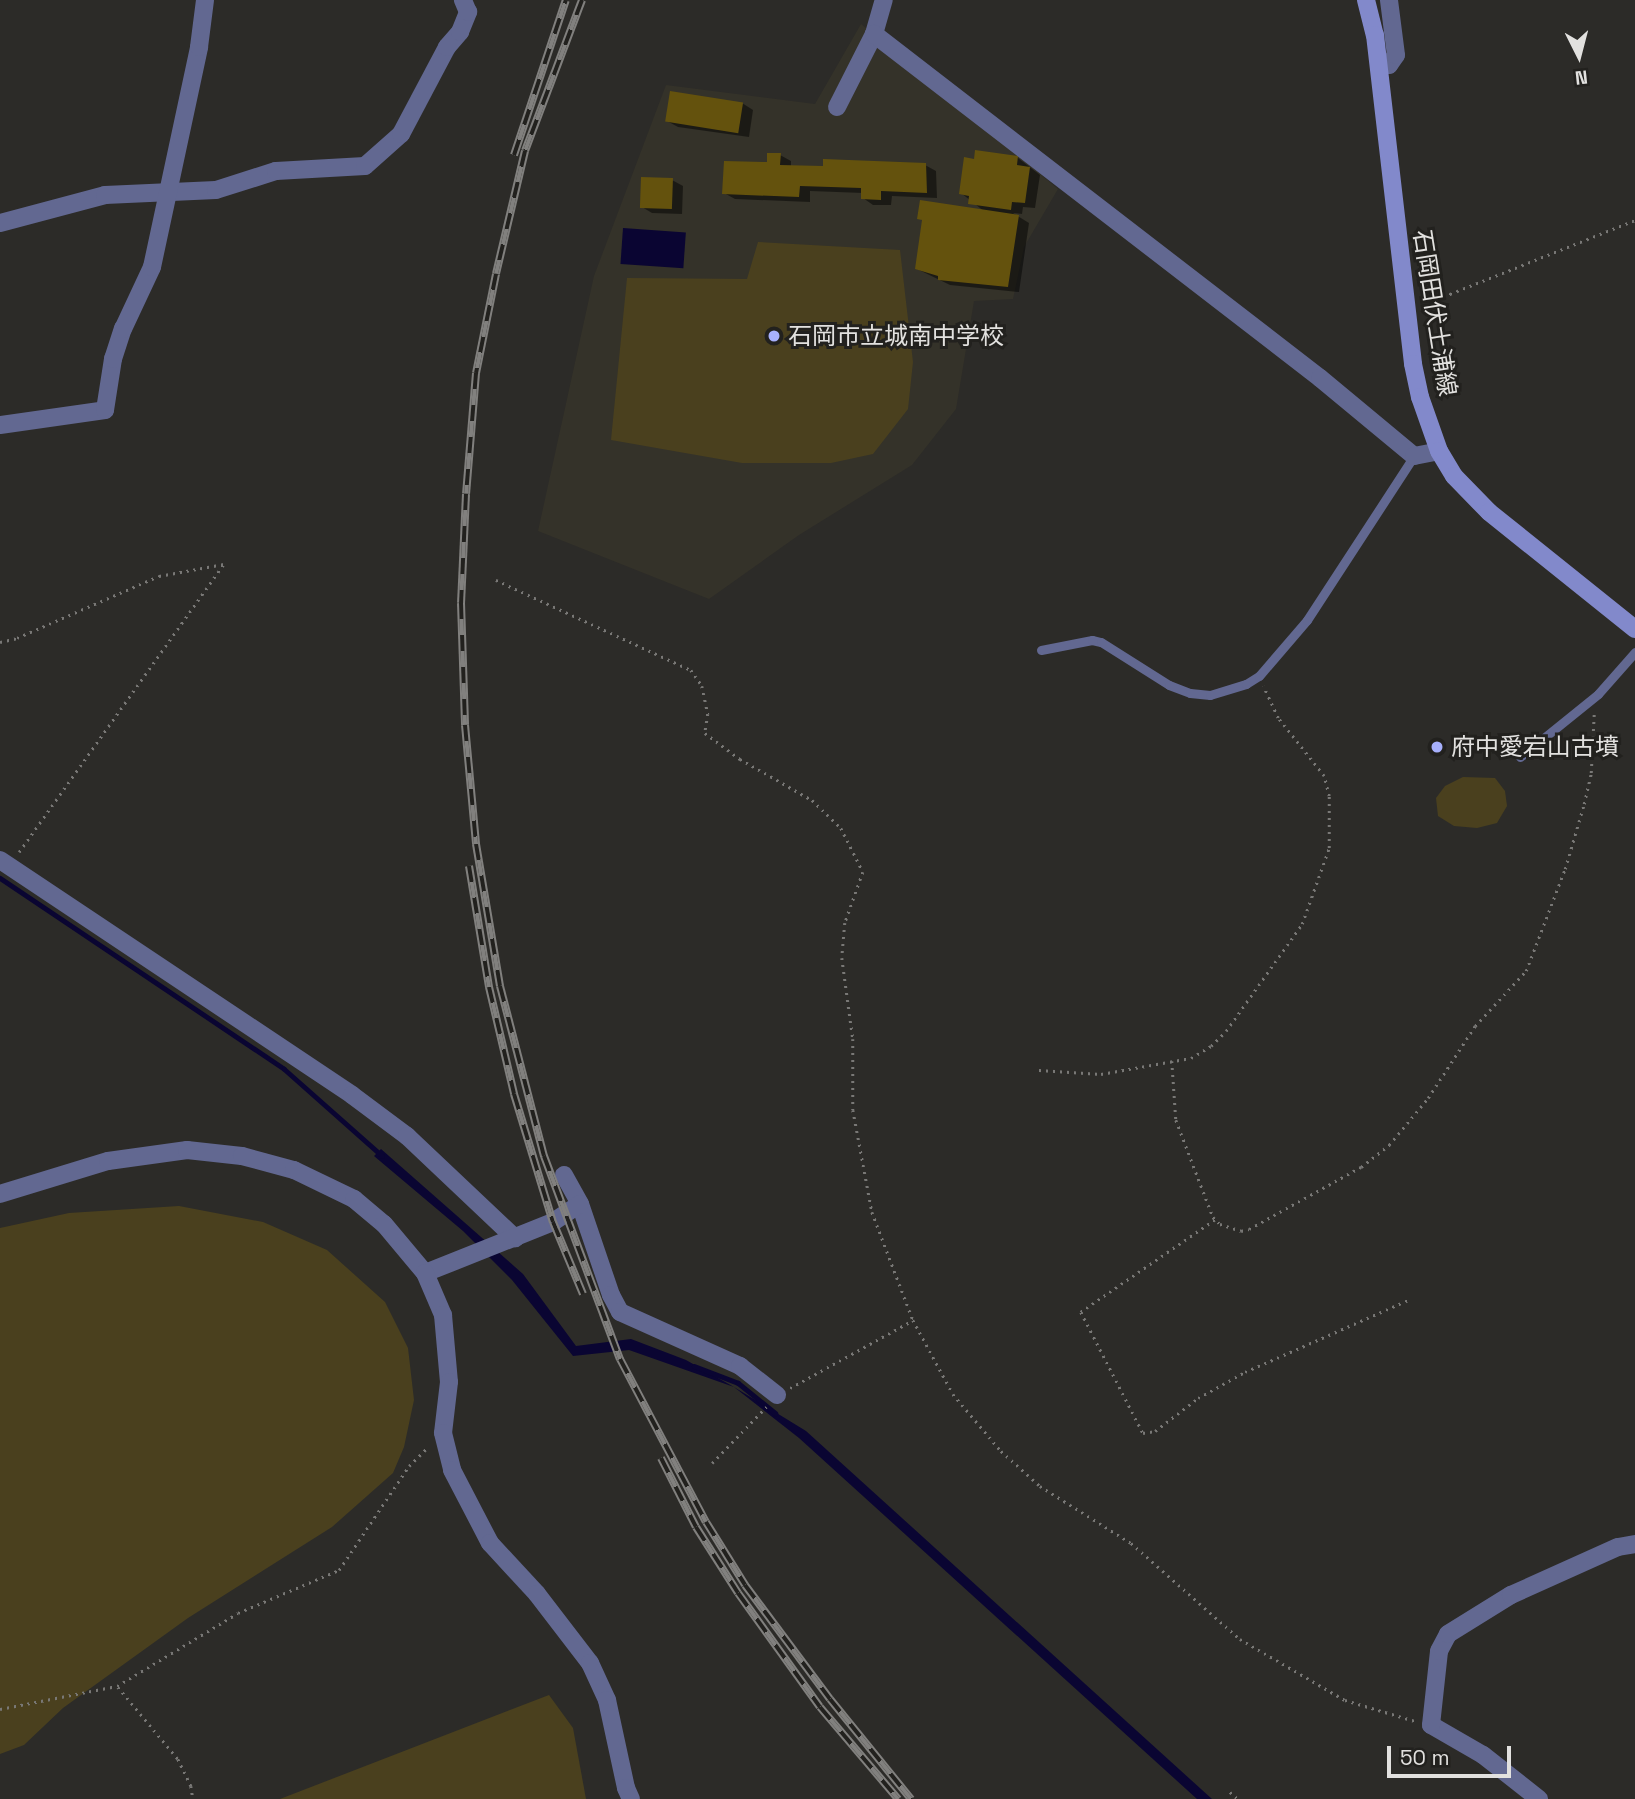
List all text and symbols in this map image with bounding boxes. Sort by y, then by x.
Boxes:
north arrow [1544,21,1614,91]
text: N [1574,64,1589,90]
street label: 石岡田伏土浦線 [1408,228,1462,398]
place label: 石岡市立城南中学校 [788,322,1004,350]
marker: 石岡市立城南中学校 [766,328,782,344]
place label: 府中愛宕山古墳 [1451,733,1619,761]
marker: 府中愛宕山古墳 [1429,739,1445,755]
scale bar [1390,1732,1514,1776]
text: 50 m [1400,1744,1450,1771]

